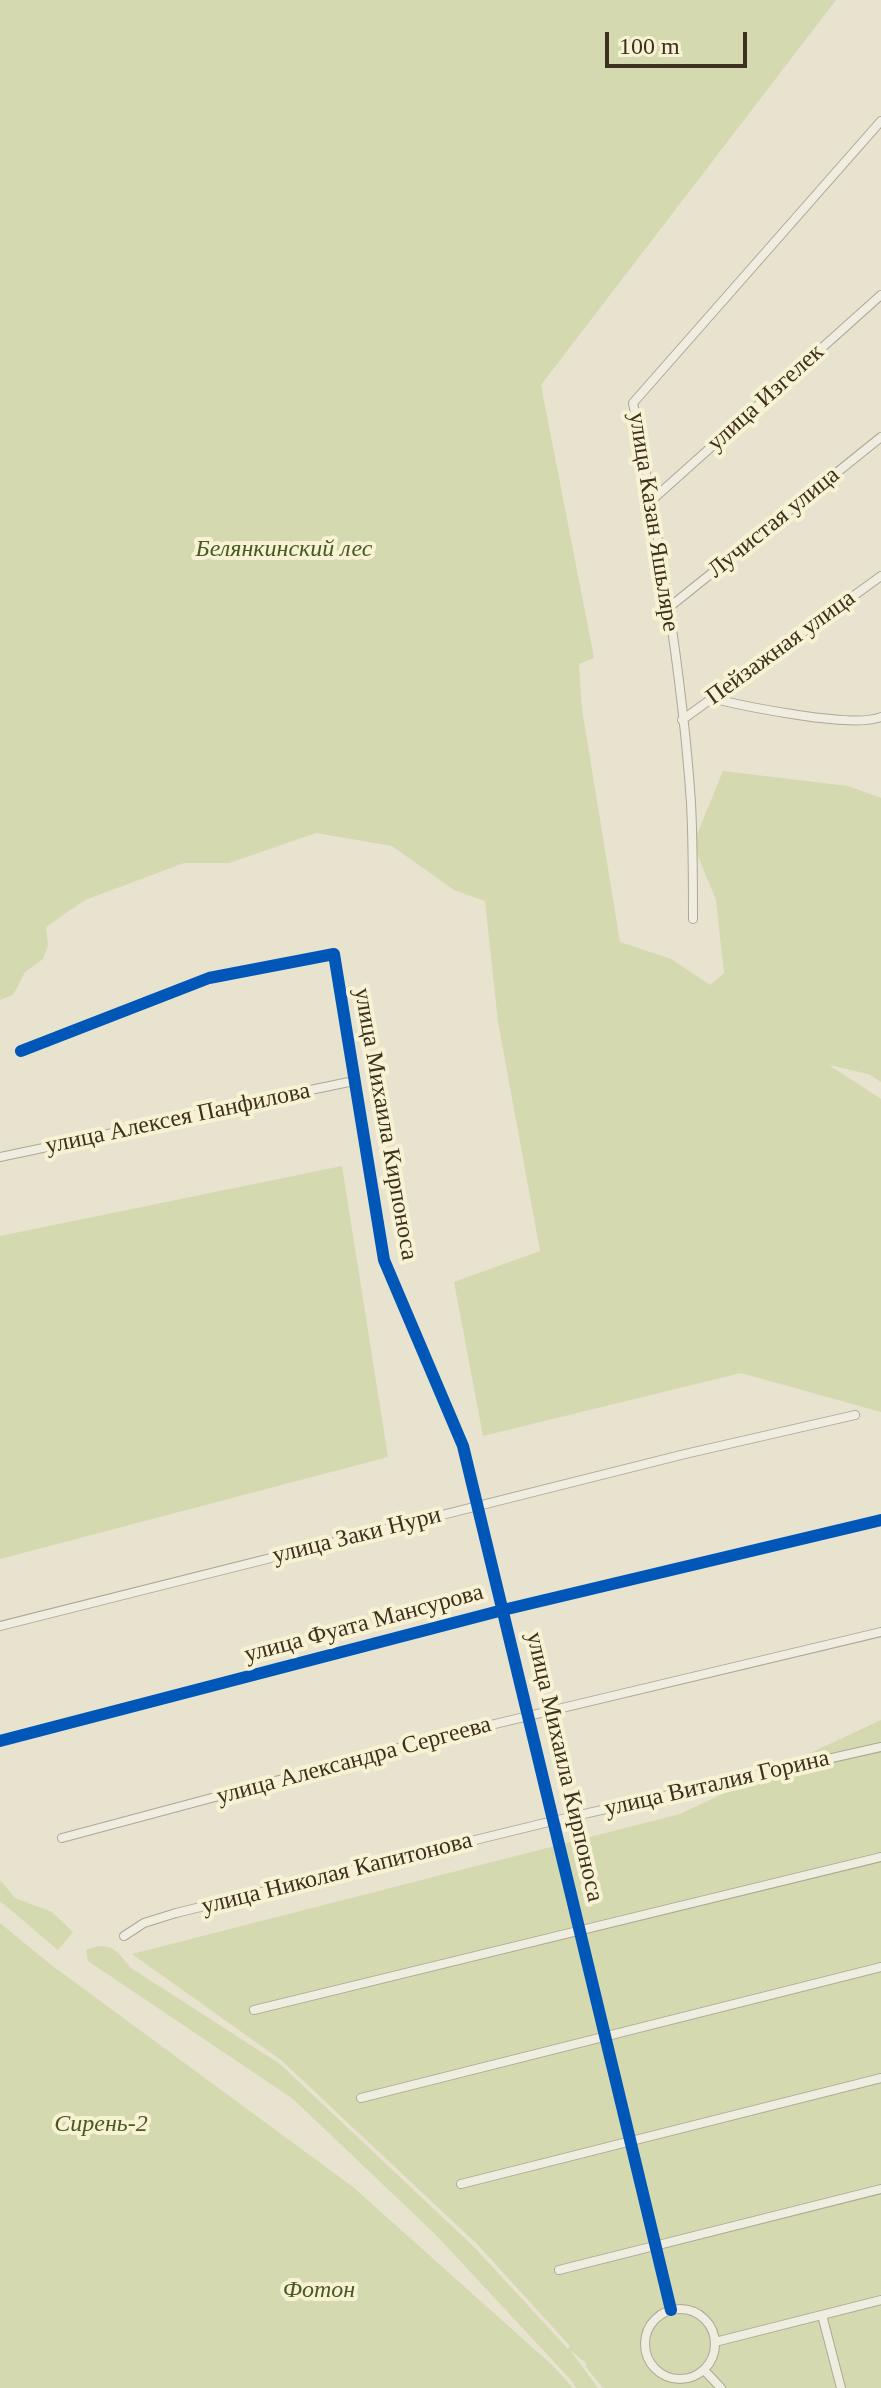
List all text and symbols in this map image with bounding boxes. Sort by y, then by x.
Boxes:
scale bar [609,16,751,66]
text: 100 m [619,33,680,59]
street label: улица Изгелек [702,338,830,458]
street label: улица Казан Яшьляре [621,410,685,634]
street label: Лучистая улица [702,461,846,585]
park label: Белянкинский лес [196,536,372,564]
street label: Пейзажная улица [701,584,861,712]
street label: улица Михаила Кирпоноса [347,986,423,1262]
street label: улица Алексея Панфилова [43,1077,313,1161]
street label: улица Заки Нури [270,1501,444,1571]
street label: улица Фуата Мансурова [241,1578,487,1670]
street label: улица Михаила Кирпоноса [519,1629,609,1905]
street label: улица Александра Сергеева [214,1710,494,1812]
street label: улица Виталия Горина [602,1744,832,1824]
street label: улица Николая Капитонова [199,1826,475,1922]
park label: Сирень-2 [54,2111,148,2139]
park label: Фотон [283,2277,355,2305]

